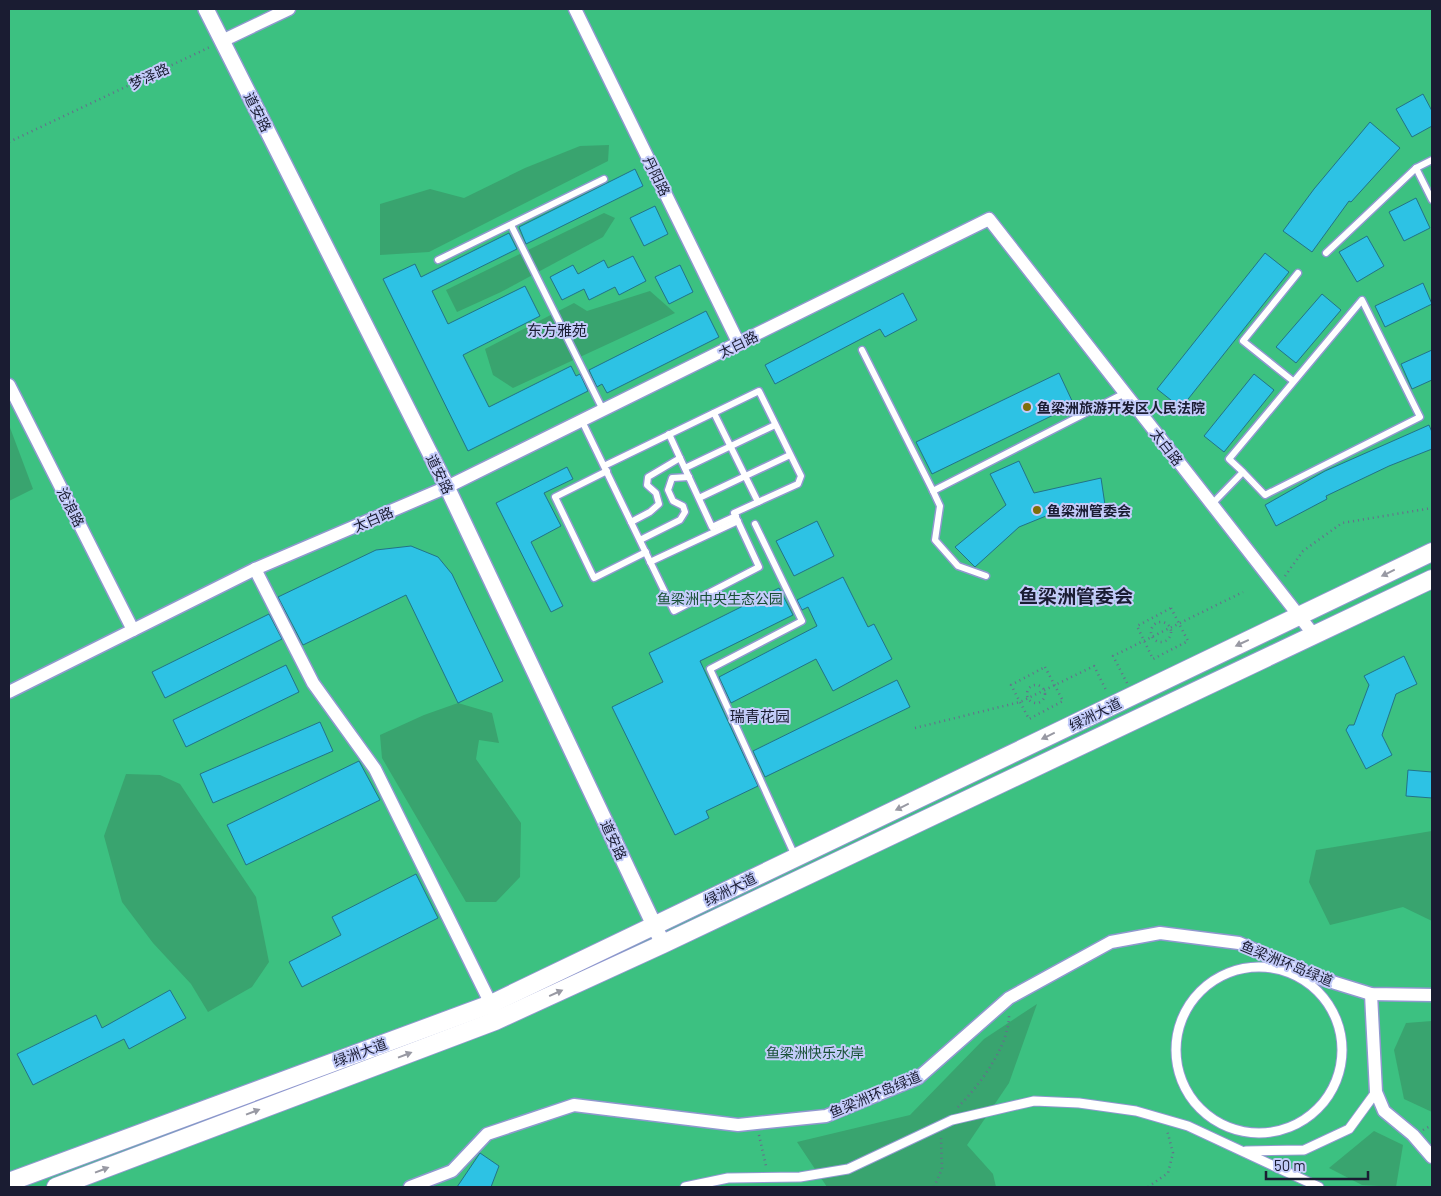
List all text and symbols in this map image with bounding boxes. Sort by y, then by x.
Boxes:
street label: 梦泽路 [126,59,172,93]
street label: 道安路 [241,89,275,135]
street label: 丹阳路 [640,153,674,199]
district label: 东方雅苑 [527,321,587,339]
street label: 太白路 [715,327,761,361]
place label: 鱼梁洲旅游开发区人民法院 [1037,399,1205,416]
marker: 鱼梁洲旅游开发区人民法院 [1021,401,1033,413]
street label: 太白路 [1147,425,1187,469]
street label: 道安路 [423,451,457,497]
street label: 沧浪路 [54,484,88,530]
place label: 鱼梁洲管委会 [1047,502,1131,519]
street label: 太白路 [350,503,396,535]
marker: 鱼梁洲管委会 [1031,504,1043,516]
one-way arrow [1381,569,1396,577]
district label: 鱼梁洲管委会 [1019,584,1133,607]
park label: 鱼梁洲中央生态公园 [657,590,783,607]
one-way arrow [1235,640,1249,648]
street label: 绿洲大道 [1066,694,1124,734]
district label: 瑞青花园 [730,707,790,725]
one-way arrow [1041,732,1055,740]
one-way arrow [895,803,909,811]
street label: 道安路 [597,817,631,863]
street label: 绿洲大道 [701,869,759,909]
street label: 鱼梁洲环岛绿道 [1238,937,1336,989]
one-way arrow [549,989,563,997]
street label: 绿洲大道 [331,1034,389,1070]
park label: 鱼梁洲快乐水岸 [766,1044,864,1061]
one-way arrow [398,1051,413,1058]
street label: 鱼梁洲环岛绿道 [827,1067,923,1121]
one-way arrow [246,1108,261,1115]
scale bar [1266,1148,1368,1180]
text: 50 m [1274,1156,1306,1174]
one-way arrow [94,1166,109,1173]

